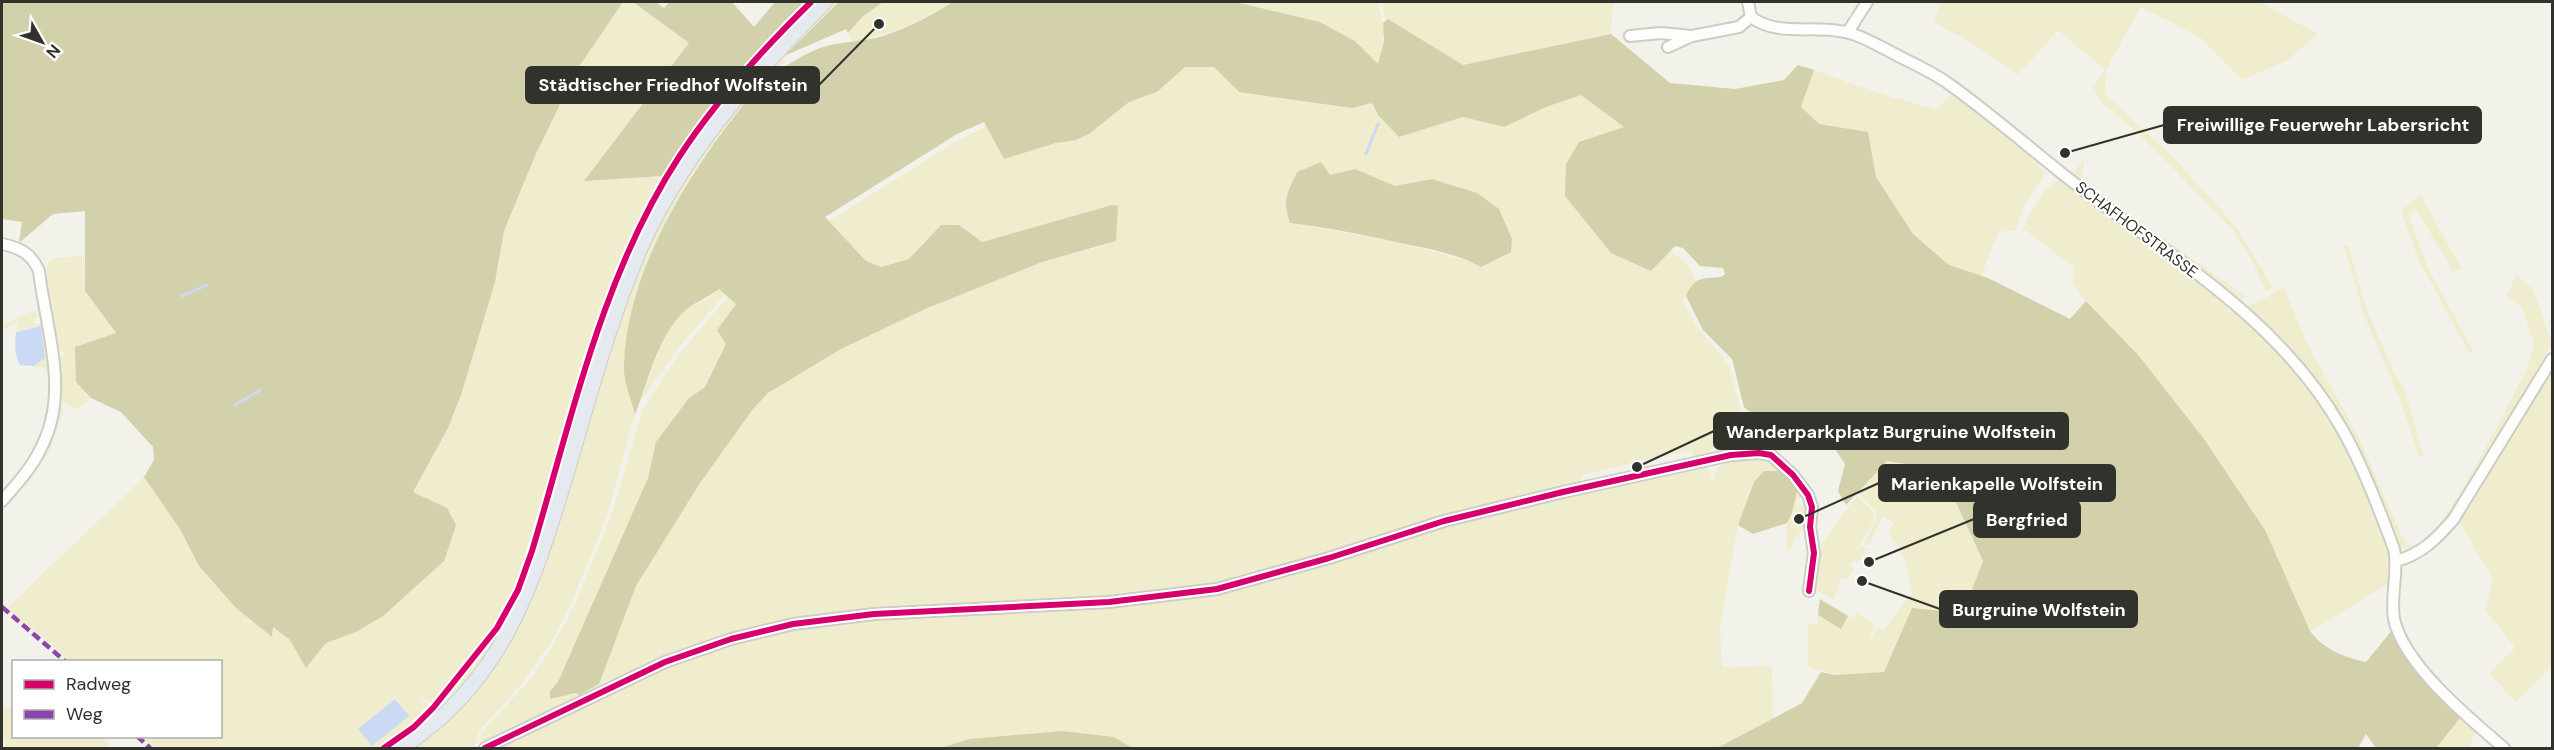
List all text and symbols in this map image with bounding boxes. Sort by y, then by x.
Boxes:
north arrow [12,12,72,72]
text: N [41,40,65,63]
callout: Städtischer Friedhof Wolfstein [526,67,819,103]
text: Städtischer Friedhof Wolfstein [539,73,808,97]
callout: Freiwillige Feuerwehr Labersricht [2164,107,2481,143]
text: Freiwillige Feuerwehr Labersricht [2177,113,2469,137]
street label: SCHAFHOFSTRASSE [2071,176,2202,282]
callout: Wanderparkplatz Burgruine Wolfstein [1714,413,2068,449]
text: Wanderparkplatz Burgruine Wolfstein [1726,420,2056,444]
callout: Marienkapelle Wolfstein [1879,465,2115,501]
text: Marienkapelle Wolfstein [1891,472,2103,496]
callout: Bergfried [1974,501,2080,537]
text: Bergfried [1986,508,2068,532]
callout: Burgruine Wolfstein [1940,591,2137,627]
text: Burgruine Wolfstein [1952,598,2126,622]
legend [12,660,222,738]
text: Radweg [66,672,131,696]
text: Weg [66,702,103,726]

